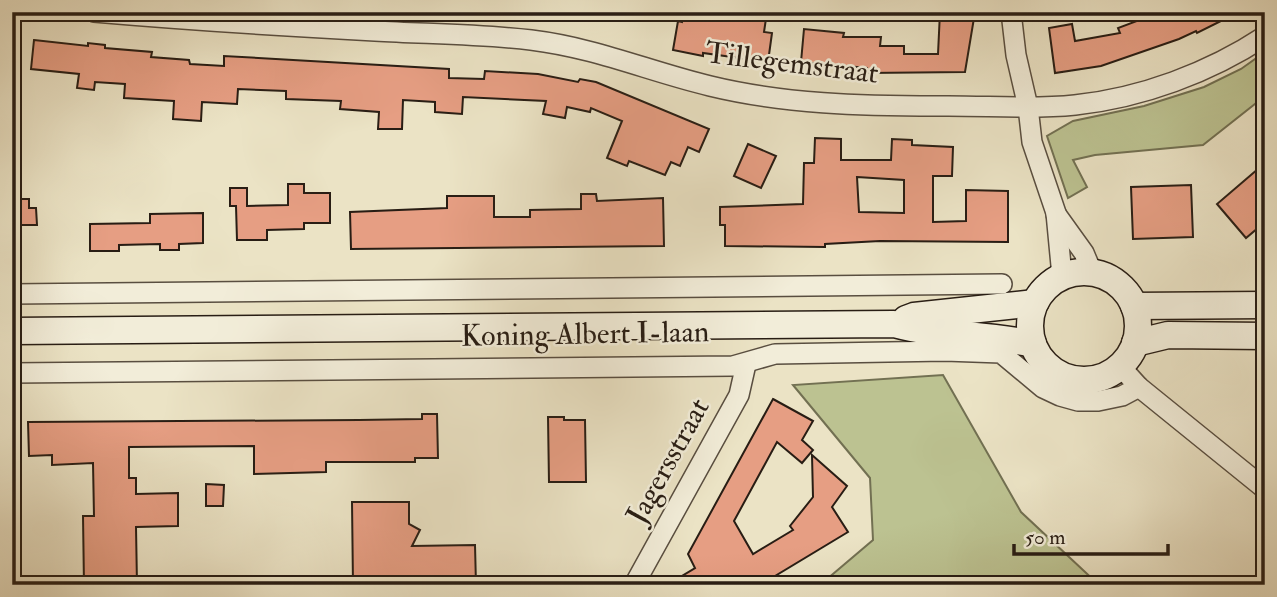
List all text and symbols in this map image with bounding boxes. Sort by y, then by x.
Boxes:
street label: Tillegemstraat [703,34,881,92]
street label: Koning Albert I-laan [460,313,710,355]
street label: Jagersstraat [618,391,718,531]
scale bar [1014,513,1168,557]
text: 50 m [1025,524,1066,551]

